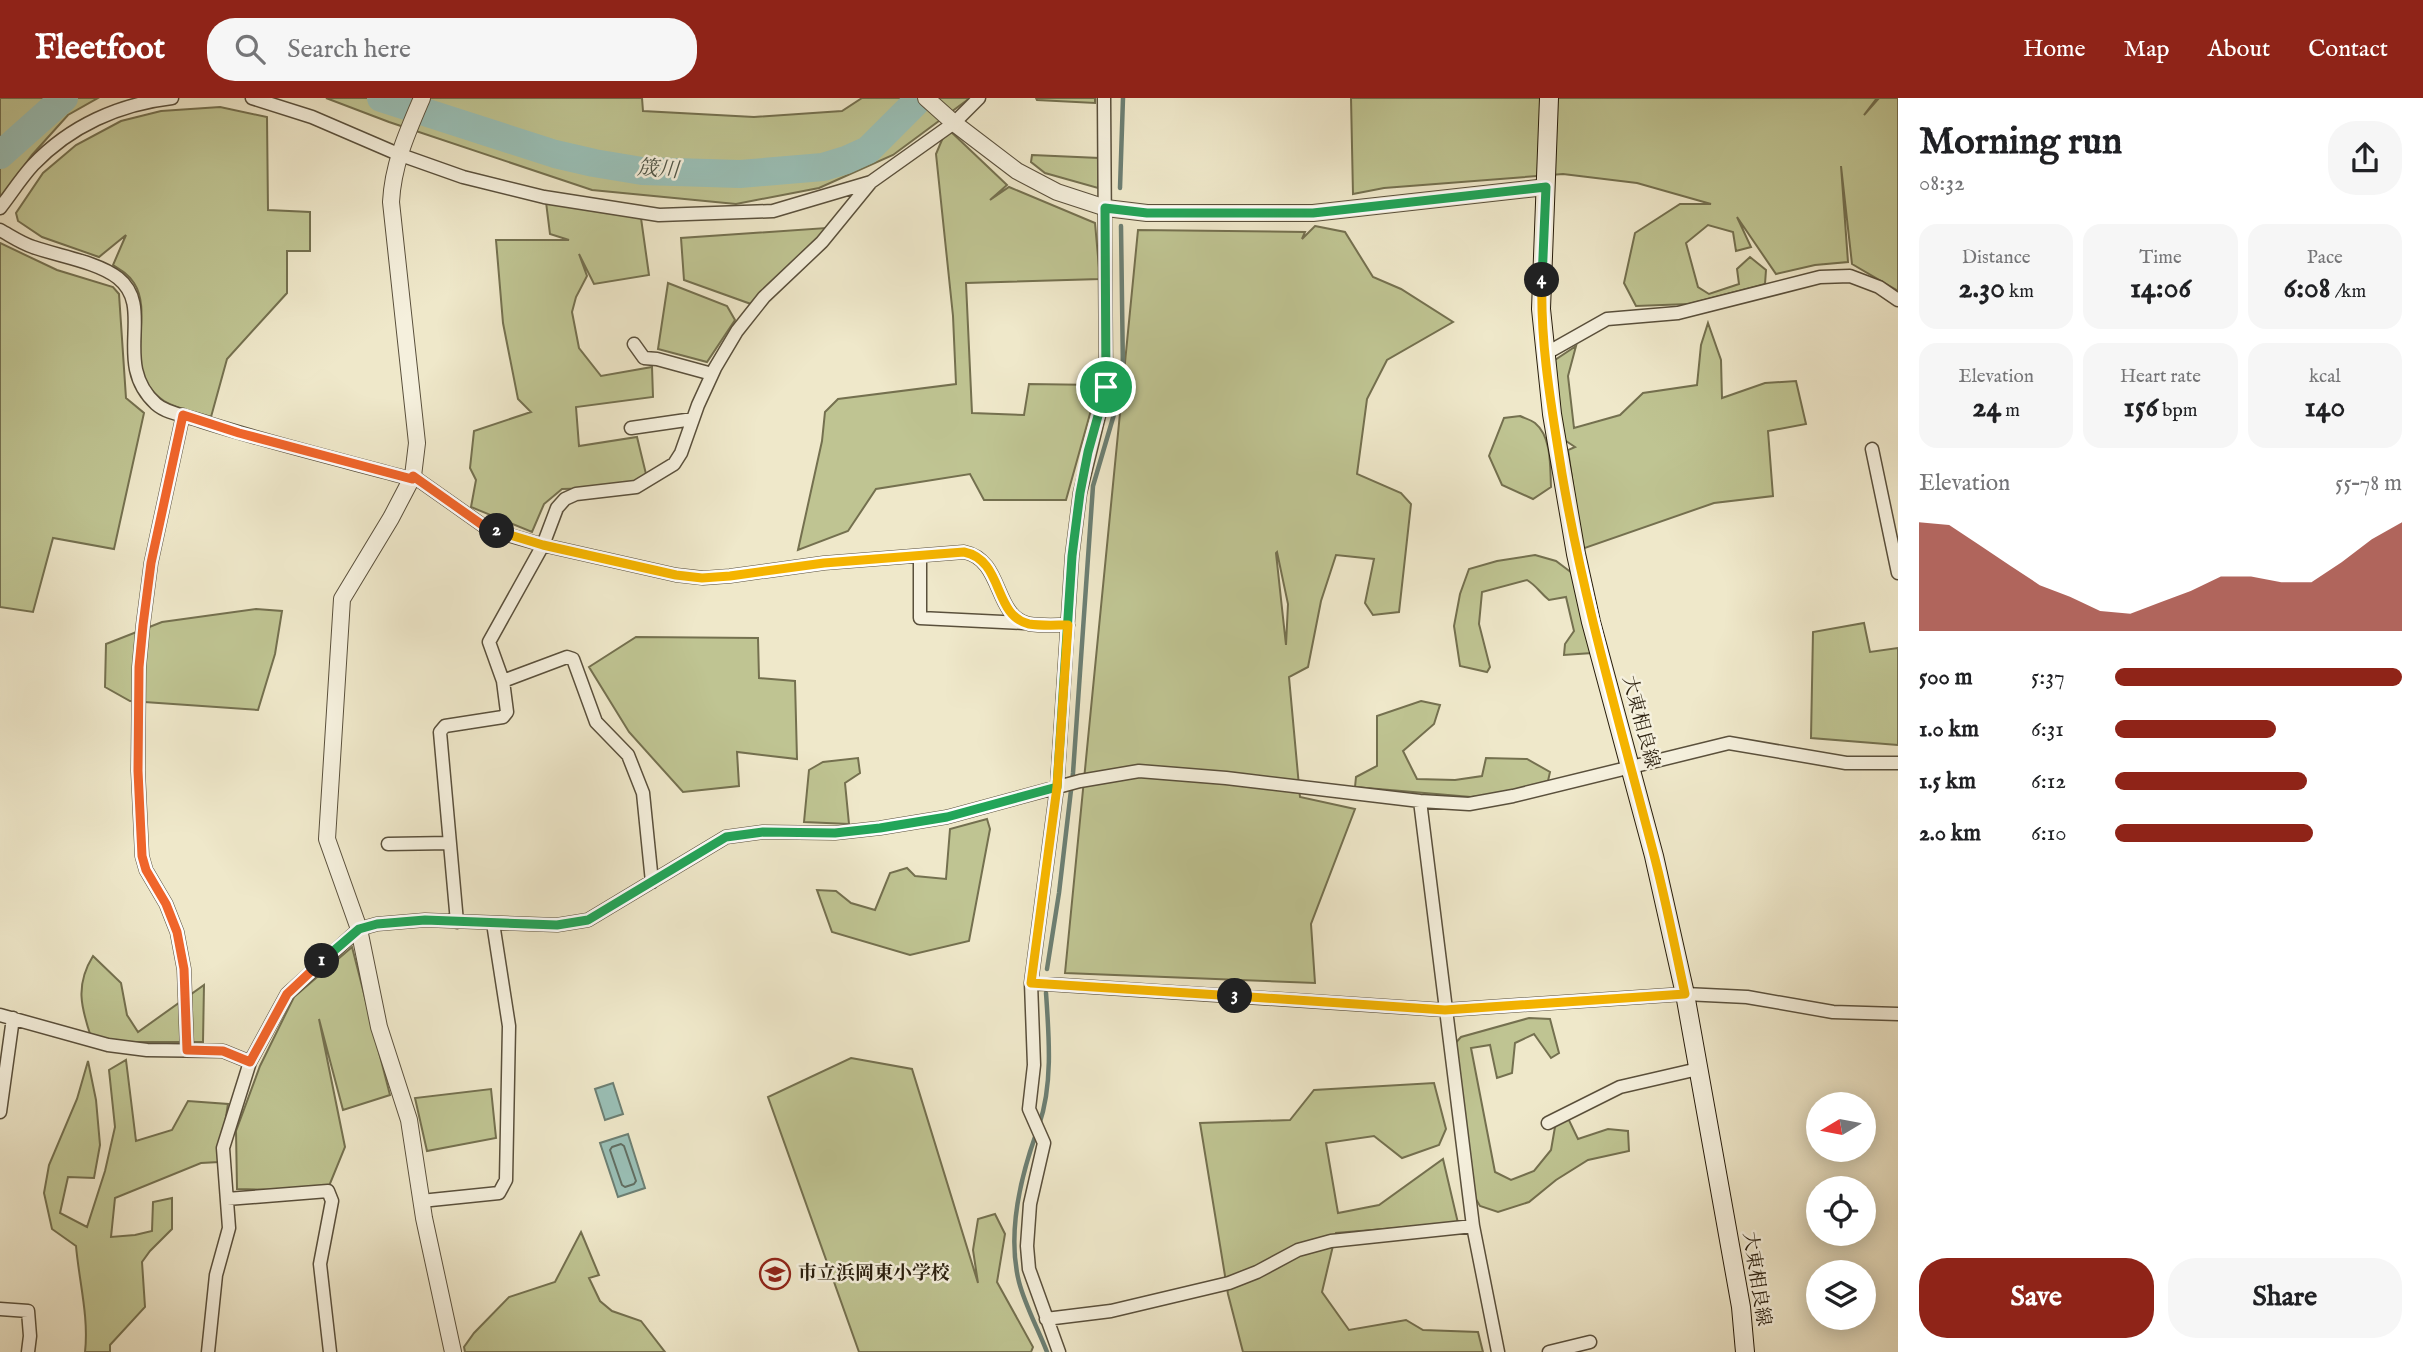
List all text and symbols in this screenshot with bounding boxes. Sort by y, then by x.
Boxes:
search box [207,18,697,81]
text: Fleetfoot [35,28,165,70]
icon: search [231,30,269,68]
text: Search here [287,33,411,66]
text: Home [2023,34,2086,65]
text: Map [2124,34,2170,65]
text: About [2208,34,2270,65]
text: Contact [2308,34,2388,65]
text: Morning run [1919,119,2122,167]
button: share [2328,121,2402,195]
water label: 筬川 [636,155,682,185]
text: 08:32 [1919,169,1965,198]
text: Distance [1962,246,2031,270]
text: Time [2139,246,2182,270]
text: Pace [2307,246,2343,270]
pin: 4 [1524,262,1560,298]
text: 4 [1537,267,1546,291]
text: 2.30 [1958,270,2005,308]
text: 14:06 [2130,270,2191,308]
text: 6:08 [2284,270,2331,308]
text: km [2005,280,2034,304]
text: /km [2331,280,2366,304]
pin [1076,357,1136,417]
text: Elevation [1958,365,2034,389]
text: Heart rate [2120,365,2201,389]
text: kcal [2309,365,2341,389]
icon: arrive [1087,368,1125,406]
text: 24 [1972,389,2001,427]
text: 156 [2124,389,2158,427]
text: 140 [2305,389,2345,427]
text: m [2001,399,2020,423]
text: bpm [2158,399,2197,423]
text: Elevation [1919,469,2010,498]
text: 55–78 m [2335,469,2402,498]
pin: 2 [480,514,514,548]
text: 2 [492,518,501,542]
text: 500 m [1919,663,1973,692]
text: 5:37 [2031,663,2065,692]
street label: 大東相良線 [1616,673,1664,771]
text: 1.0 km [1919,715,1979,744]
text: 6:31 [2031,715,2064,744]
text: 1.5 km [1919,767,1976,796]
text: 6:12 [2031,767,2066,796]
text: 2.0 km [1919,819,1981,848]
text: 6:10 [2031,819,2067,848]
pin: 1 [304,944,340,978]
text: 1 [318,948,325,972]
pin: 3 [1218,978,1252,1014]
text: 3 [1231,983,1238,1007]
north arrow [1806,1092,1876,1162]
map controls [1806,1092,1876,1330]
button: locate [1806,1176,1876,1246]
street label: 大東相良線 [1737,1230,1775,1328]
school or university icon: 市立浜岡東小学校 [758,1257,792,1291]
button: Save [1919,1258,2154,1338]
button: Share [2168,1258,2402,1338]
button: layers [1806,1260,1876,1330]
place label: 市立浜岡東小学校 [798,1262,950,1286]

